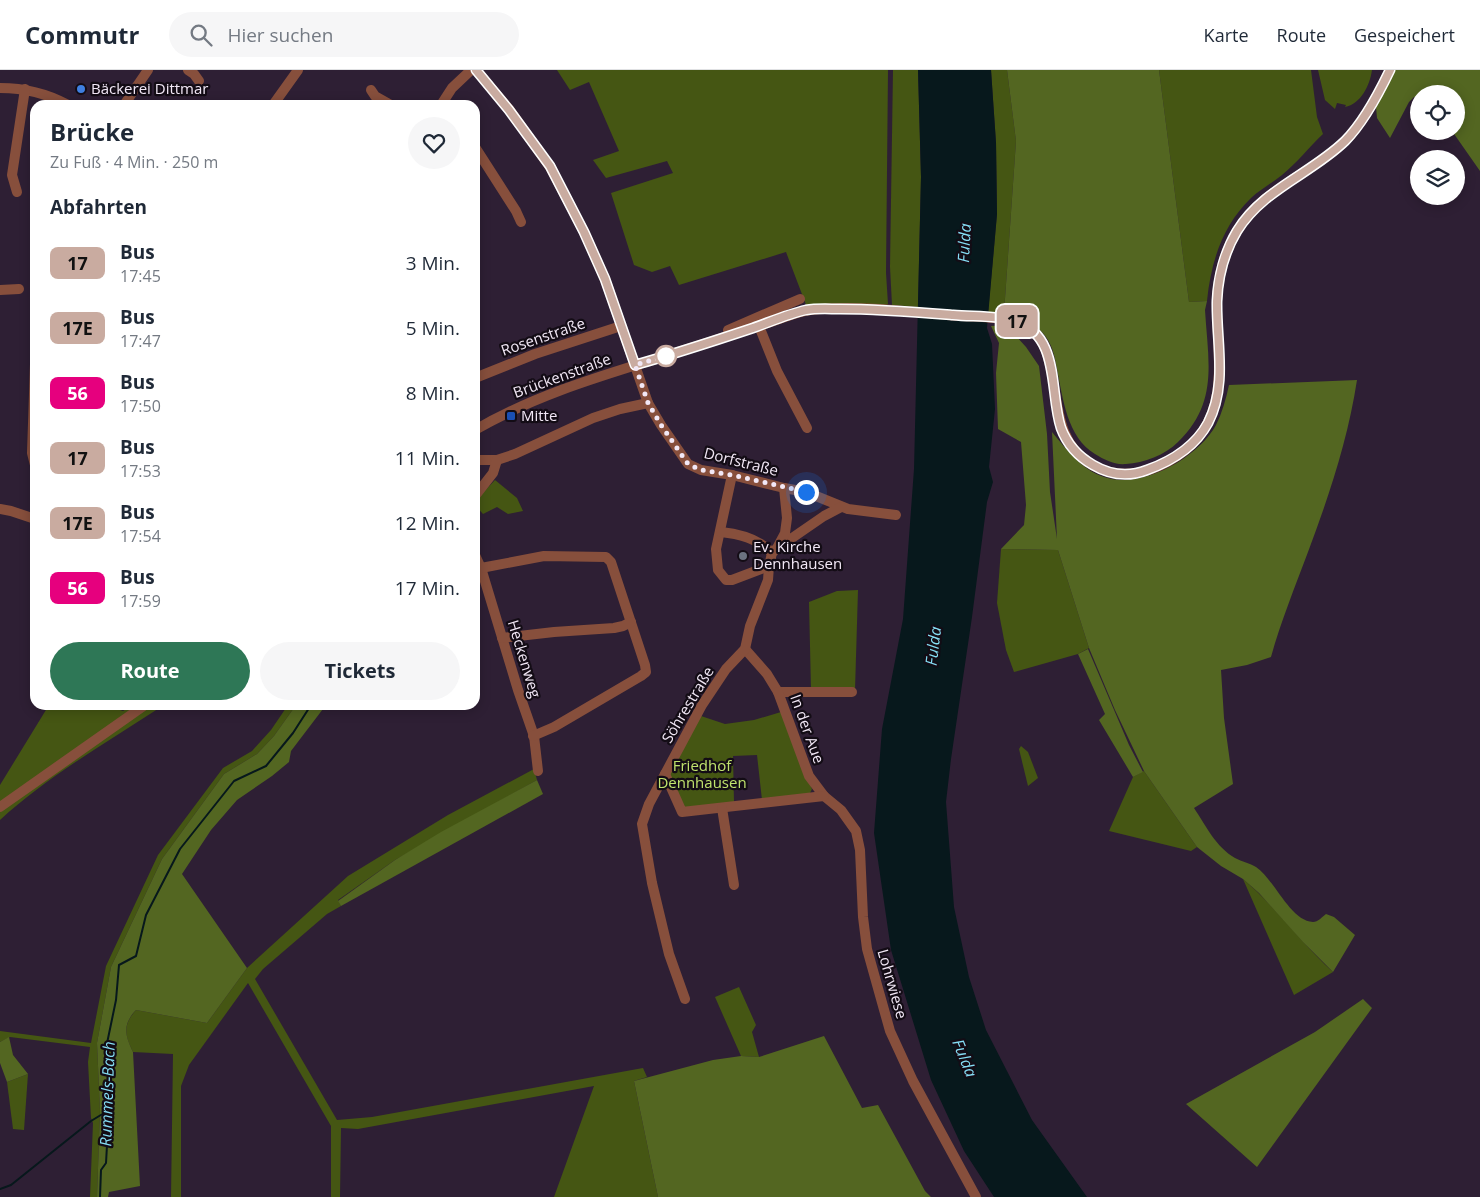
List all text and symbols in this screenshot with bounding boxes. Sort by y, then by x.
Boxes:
search box [169,12,519,57]
text: Commutr [25,18,139,51]
icon: search [187,21,215,49]
text: Hier suchen [227,22,333,48]
text: Karte [1204,23,1249,47]
text: Route [1277,23,1326,47]
text: Gespeichert [1354,23,1455,47]
place label: Bäckerei Dittmar [91,78,208,98]
marker: Bäckerei Dittmar [75,83,87,95]
map controls [1410,85,1465,205]
button: locate [1410,85,1465,140]
text: Brücke [50,115,134,148]
button: heart [408,117,460,169]
button: layers [1410,150,1465,205]
text: Zu Fuß · 4 Min. · 250 m [50,151,218,173]
text: Abfahrten [50,194,147,220]
water label: Fulda [952,223,976,263]
text: Bus [120,239,155,265]
text: 3 Min. [406,250,460,276]
text: 17 [67,251,88,275]
text: 17:45 [120,265,161,287]
text: Bus [120,304,155,330]
line badge: 17 [994,305,1040,337]
text: 17 [1007,309,1027,333]
street label: Rosenstraße [498,312,587,360]
text: 5 Min. [406,315,460,341]
text: 17E [62,316,93,340]
text: 17:47 [120,330,161,352]
unlabelled marker [655,345,677,367]
street label: Brückenstraße [510,348,613,402]
text: Bus [120,369,155,395]
text: 8 Min. [406,380,460,406]
text: 56 [67,381,88,405]
text: 17:50 [120,395,161,417]
place label: Mitte [521,405,557,425]
marker: Mitte [505,410,517,422]
text: Bus [120,434,155,460]
street label: Dorfstraße [702,442,780,480]
text: 11 Min. [395,445,460,471]
text: 17 [67,446,88,470]
text: 17:53 [120,460,161,482]
your location [794,480,819,505]
text: Bus [120,499,155,525]
text: 12 Min. [395,510,460,536]
text: 17E [62,511,93,535]
text: 17:54 [120,525,161,547]
place label: Ev. Kirche Dennhausen [753,536,842,573]
marker: Ev. Kirche Dennhausen [737,550,749,562]
text: Bus [120,564,155,590]
text: 17 Min. [395,575,460,601]
text: 56 [67,576,88,600]
text: 17:59 [120,590,161,612]
street label: Heckenweg [504,617,546,700]
water label: Fulda [920,625,946,667]
button: Route [50,642,250,700]
button: Tickets [260,642,460,700]
street label: Söhrestraße [656,663,718,746]
street label: In der Aue [786,691,830,766]
park label: Friedhof Dennhausen [657,755,747,792]
street label: Lohrwiese [873,947,912,1021]
water label: Fulda [947,1036,983,1080]
water label: Rummels-Bach [94,1041,120,1147]

